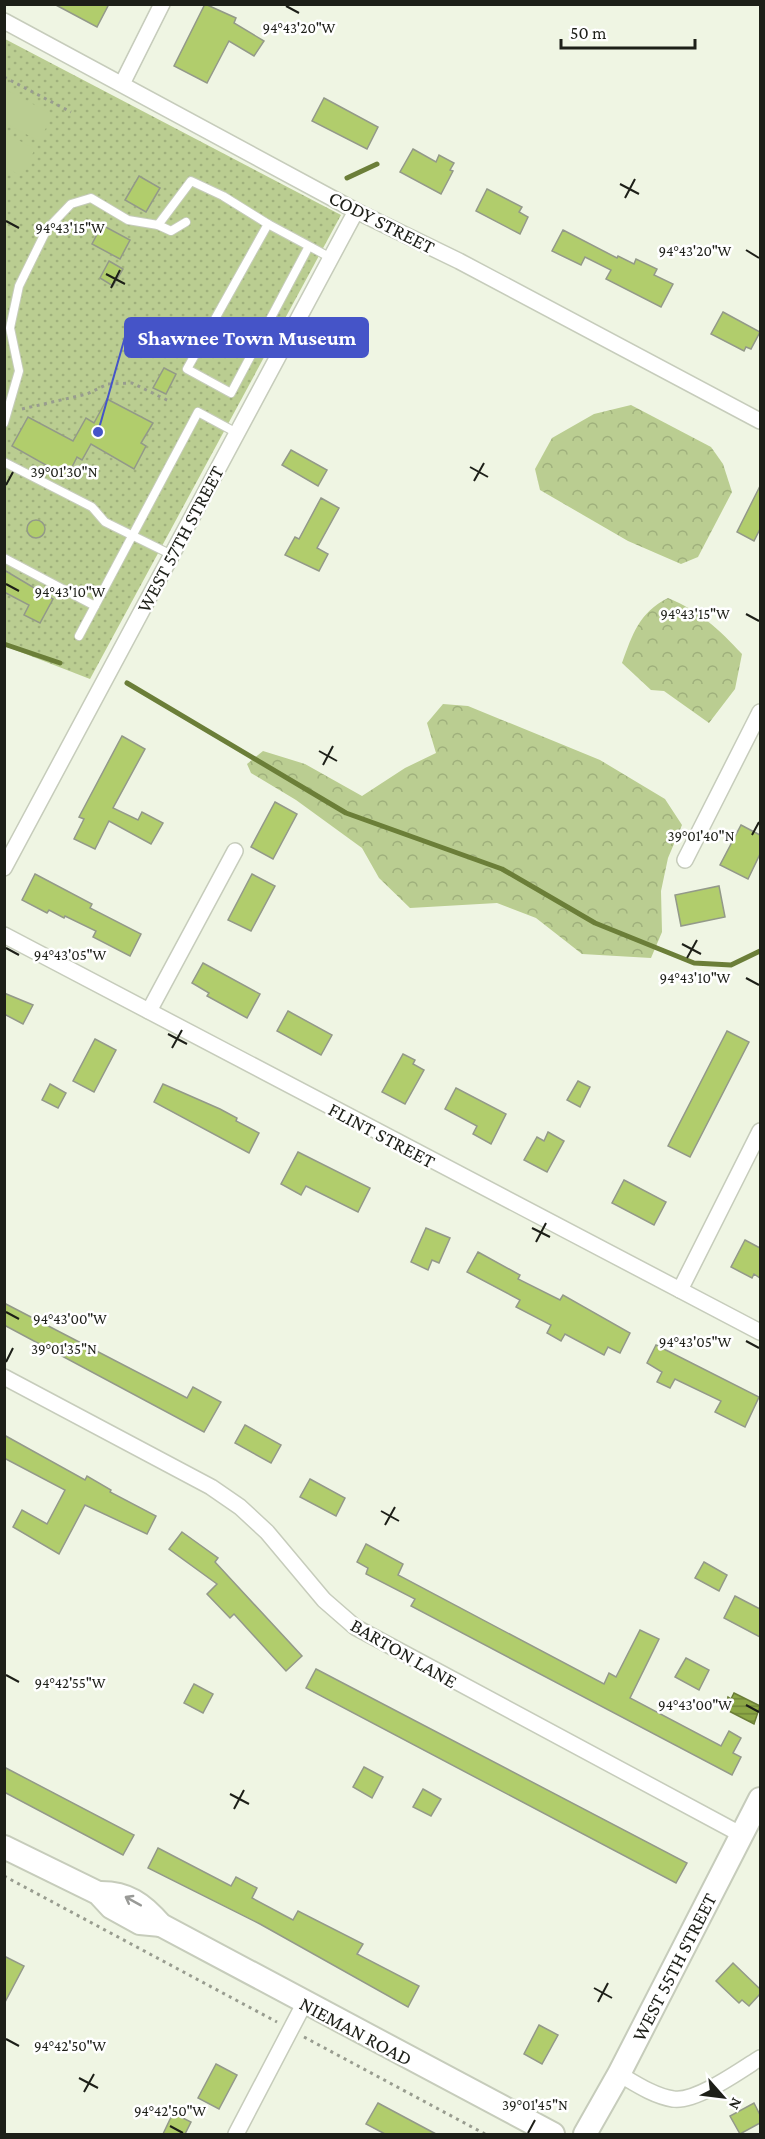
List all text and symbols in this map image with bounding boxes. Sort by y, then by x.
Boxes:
scale bar [561,12,694,50]
text: 94°43'20"W [263,20,336,36]
text: 50 m [570,23,607,43]
street label: CODY STREET [325,186,439,258]
text: 94°43'15"W [35,220,105,236]
text: 94°43'20"W [659,243,732,259]
callout: Shawnee Town Museum [125,318,368,357]
text: Shawnee Town Museum [138,326,357,350]
street label: WEST 57TH STREET [132,462,228,616]
text: 39°01'30"N [30,464,98,480]
text: 94°43'10"W [35,584,106,600]
text: 94°43'15"W [660,606,730,622]
text: 39°01'40"N [667,828,735,844]
text: 94°43'05"W [34,947,106,963]
text: 94°43'10"W [660,970,731,986]
street label: FLINT STREET [325,1098,439,1172]
text: 94°43'00"W [33,1311,107,1327]
text: 94°43'05"W [659,1334,731,1350]
text: 39°01'35"N [31,1341,97,1357]
street label: BARTON LANE [347,1614,461,1692]
text: 94°42'55"W [35,1675,106,1691]
text: 94°43'00"W [658,1697,732,1713]
street label: WEST 55TH STREET [627,1889,721,2045]
one-way arrow [125,1895,142,1907]
street label: NIEMAN ROAD [296,1992,416,2070]
text: 94°42'50"W [34,2038,106,2054]
north arrow [693,2067,753,2127]
text: N [726,2095,746,2113]
text: 39°01'45"N [502,2097,568,2113]
text: 94°42'50"W [134,2103,206,2119]

